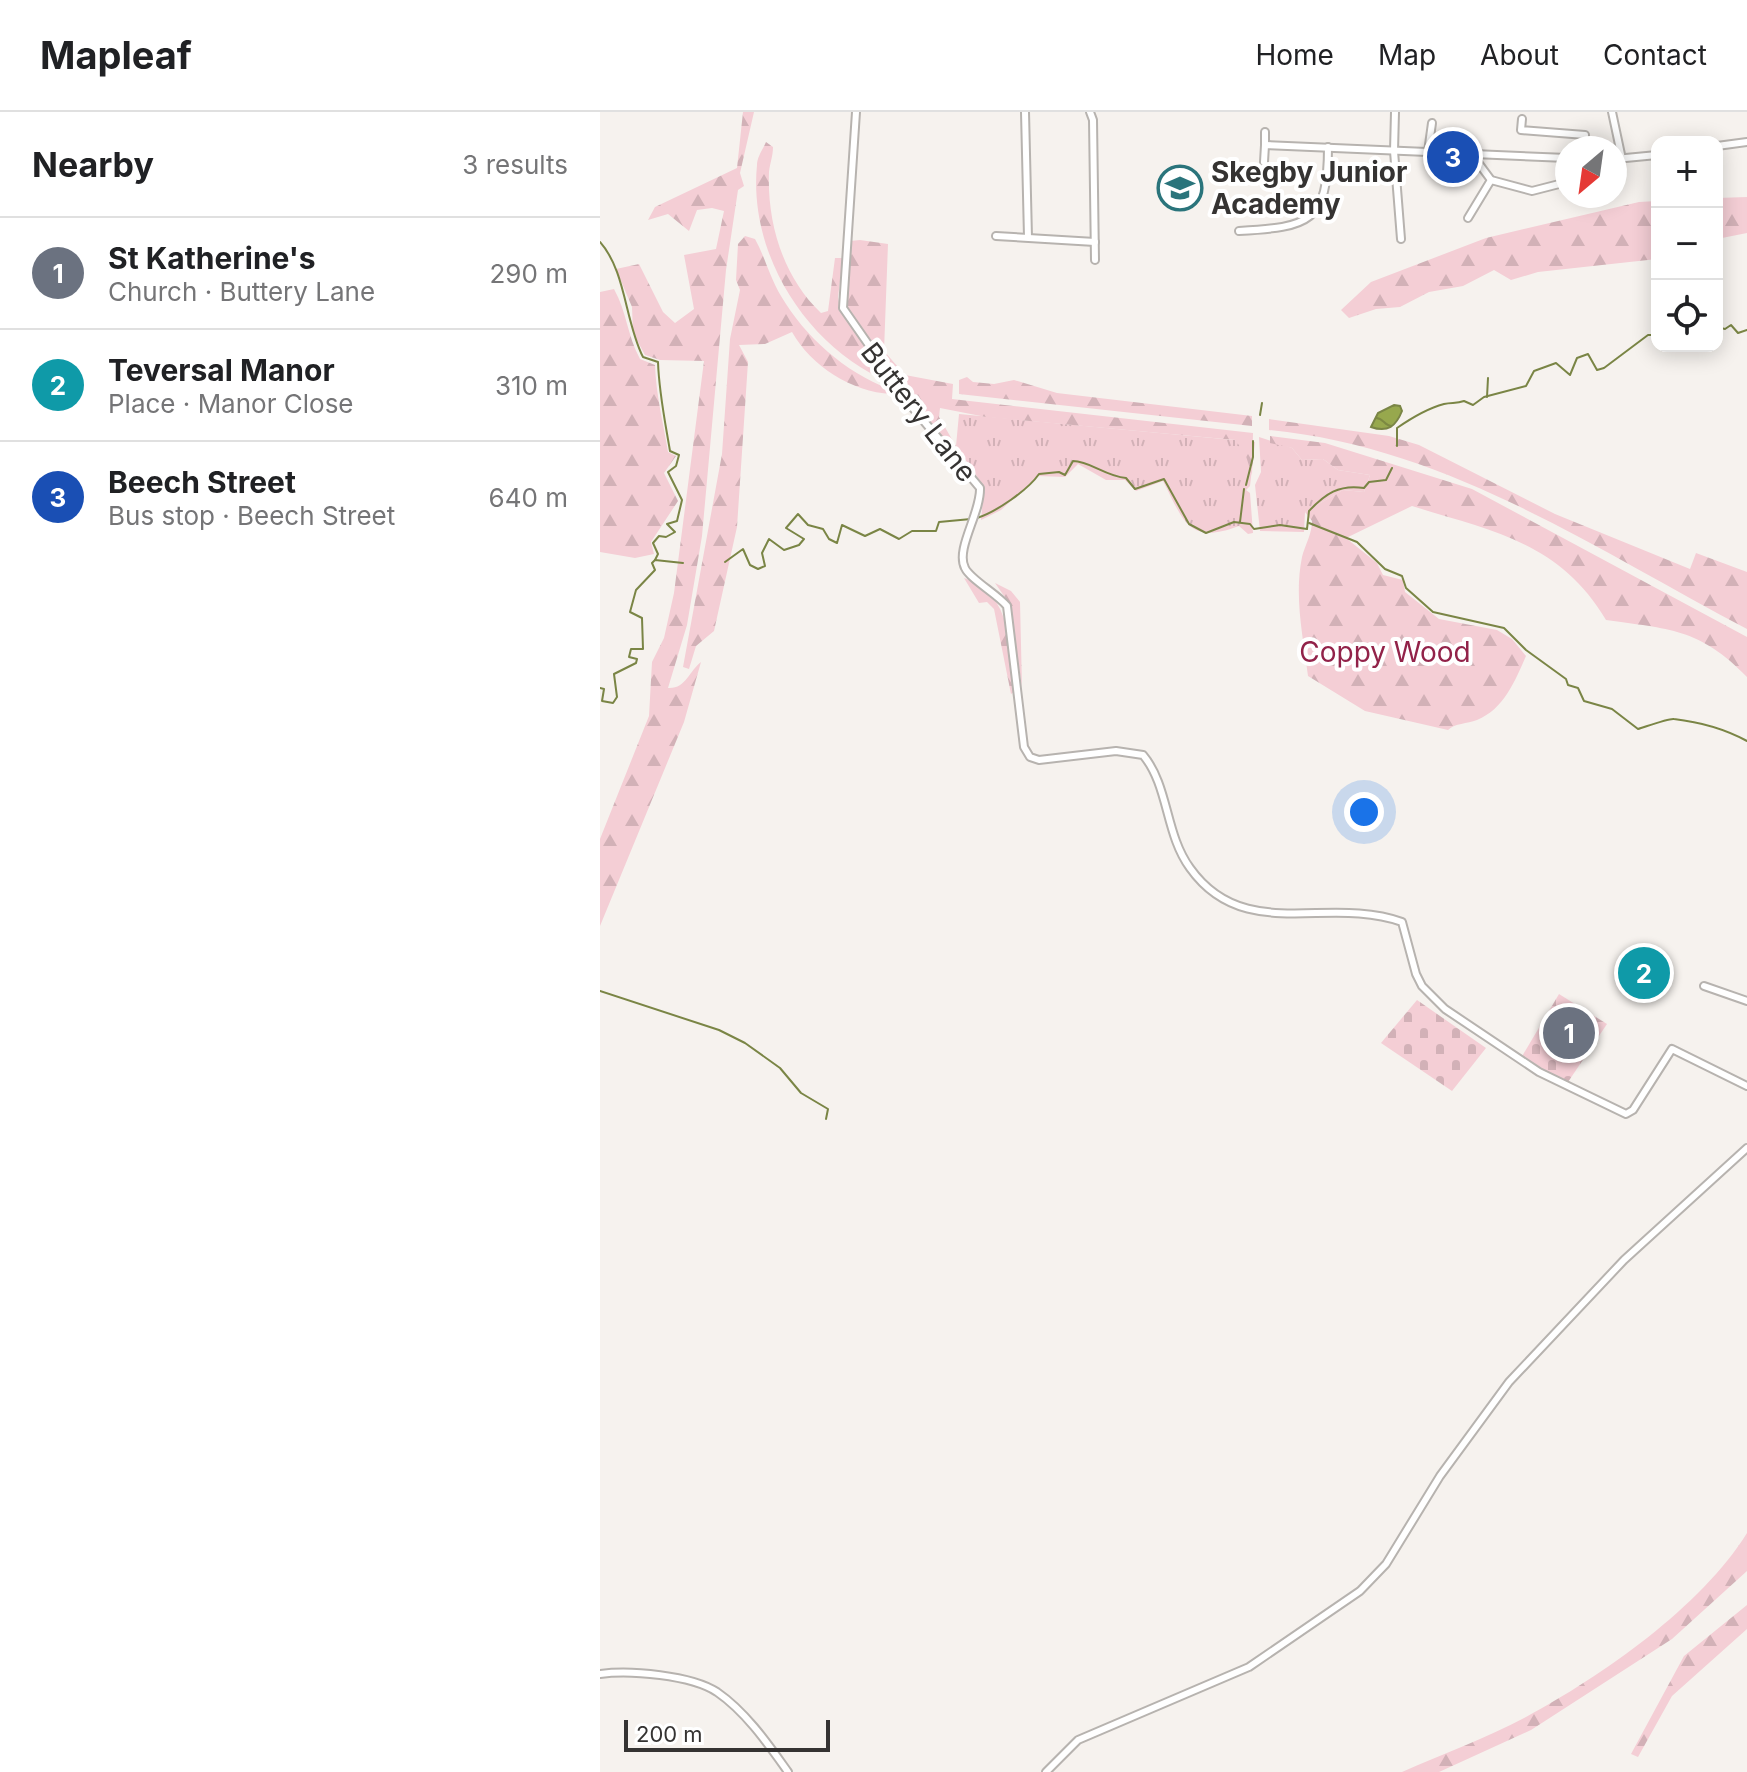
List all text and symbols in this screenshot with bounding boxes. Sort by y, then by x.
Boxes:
text: Mapleaf [40,32,192,78]
text: Home [1255,38,1334,72]
text: Map [1378,38,1436,72]
text: About [1480,38,1559,72]
text: Contact [1603,38,1707,72]
pin: 3 [1427,127,1479,187]
north arrow [1555,136,1627,208]
map controls [1651,136,1723,352]
button: + [1651,136,1723,208]
text: Nearby [32,144,154,185]
text: 3 results [462,149,568,180]
place label: Skegby Junior Academy [1211,155,1407,221]
school or university icon: Skegby Junior Academy [1156,164,1204,212]
button: − [1651,208,1723,280]
text: St Katherine's [108,240,316,276]
text: 1 [52,258,64,289]
text: 290 m [490,258,568,289]
text: Church · Buttery Lane [108,276,375,307]
button: locate [1651,280,1723,352]
street label: Buttery Lane [854,336,984,488]
text: Teversal Manor [108,352,335,388]
text: 2 [50,370,66,401]
text: 310 m [495,370,568,401]
text: Place · Manor Close [108,388,354,419]
text: Beech Street [108,464,296,500]
text: 3 [50,482,66,513]
text: 640 m [489,482,568,513]
text: Bus stop · Beech Street [108,500,395,531]
park label: Coppy Wood [1299,635,1471,669]
your location [1344,792,1384,832]
pin: 2 [1618,943,1670,1003]
pin: 1 [1543,1003,1595,1063]
scale bar [624,1716,830,1752]
text: 200 m [636,1721,703,1747]

